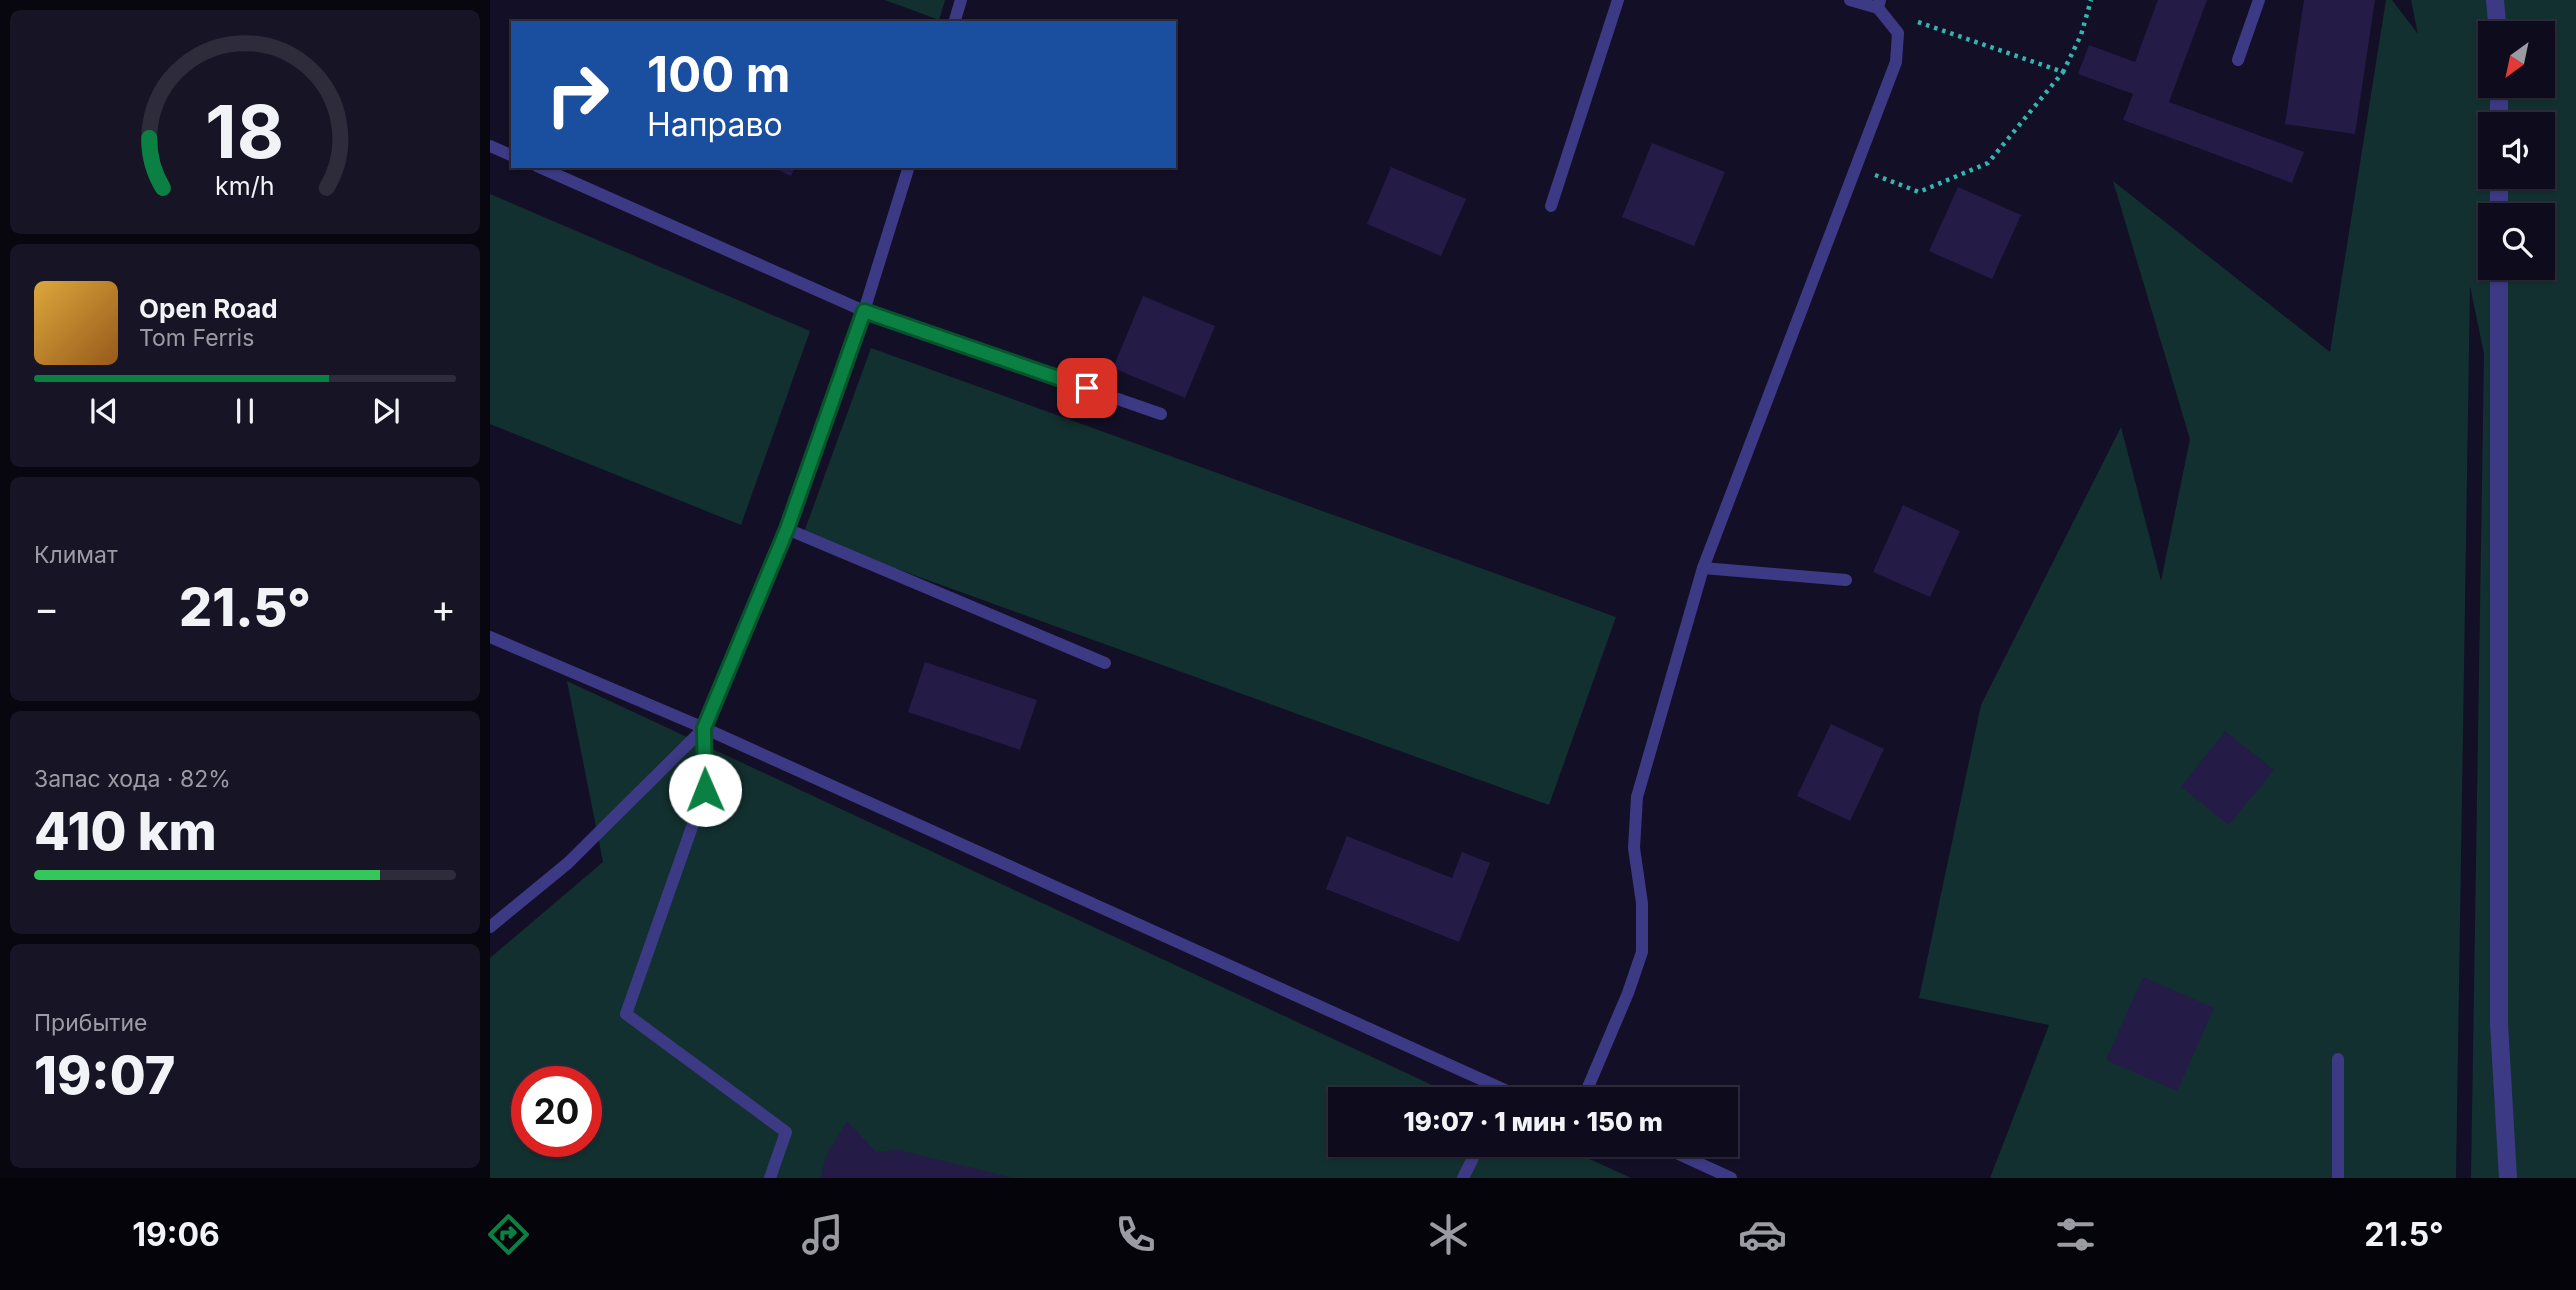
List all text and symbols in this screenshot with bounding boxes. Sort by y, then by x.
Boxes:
north arrow [2478,21,2555,98]
map controls [2478,21,2555,280]
text: 100 m [647,45,791,104]
icon: right [532,49,623,140]
text: 18 [206,87,284,176]
text: Направо [647,105,783,144]
button: sound [2478,112,2555,189]
text: km/h [215,171,275,201]
button: search [2478,203,2555,280]
text: Open Road [139,293,278,324]
text: Tom Ferris [139,324,254,352]
pin [1057,358,1117,418]
icon: arrive [1068,369,1106,407]
icon: previous [85,392,123,430]
icon: pause [226,392,264,430]
icon: next [367,392,405,430]
text: Климат [34,541,118,569]
text: 21.5° [179,576,311,639]
text: − [34,585,59,631]
text: + [431,585,456,631]
position arrow [668,753,742,827]
text: Запас хода · 82% [34,765,231,793]
text: 410 km [34,800,217,863]
text: Прибытие [34,1009,147,1037]
text: 19:07 [34,1044,175,1107]
speed limit sign: 20 [511,1066,602,1157]
text: 19:07 · 1 мин · 150 m [1403,1106,1663,1137]
icon: directions [484,1210,533,1259]
icon: music [798,1210,847,1259]
icon: phone [1111,1210,1160,1259]
icon: climate [1424,1210,1473,1259]
icon: car [1738,1210,1787,1259]
icon: filters [2051,1210,2100,1259]
text: 19:06 [132,1215,220,1254]
text: 21.5° [2364,1215,2444,1254]

